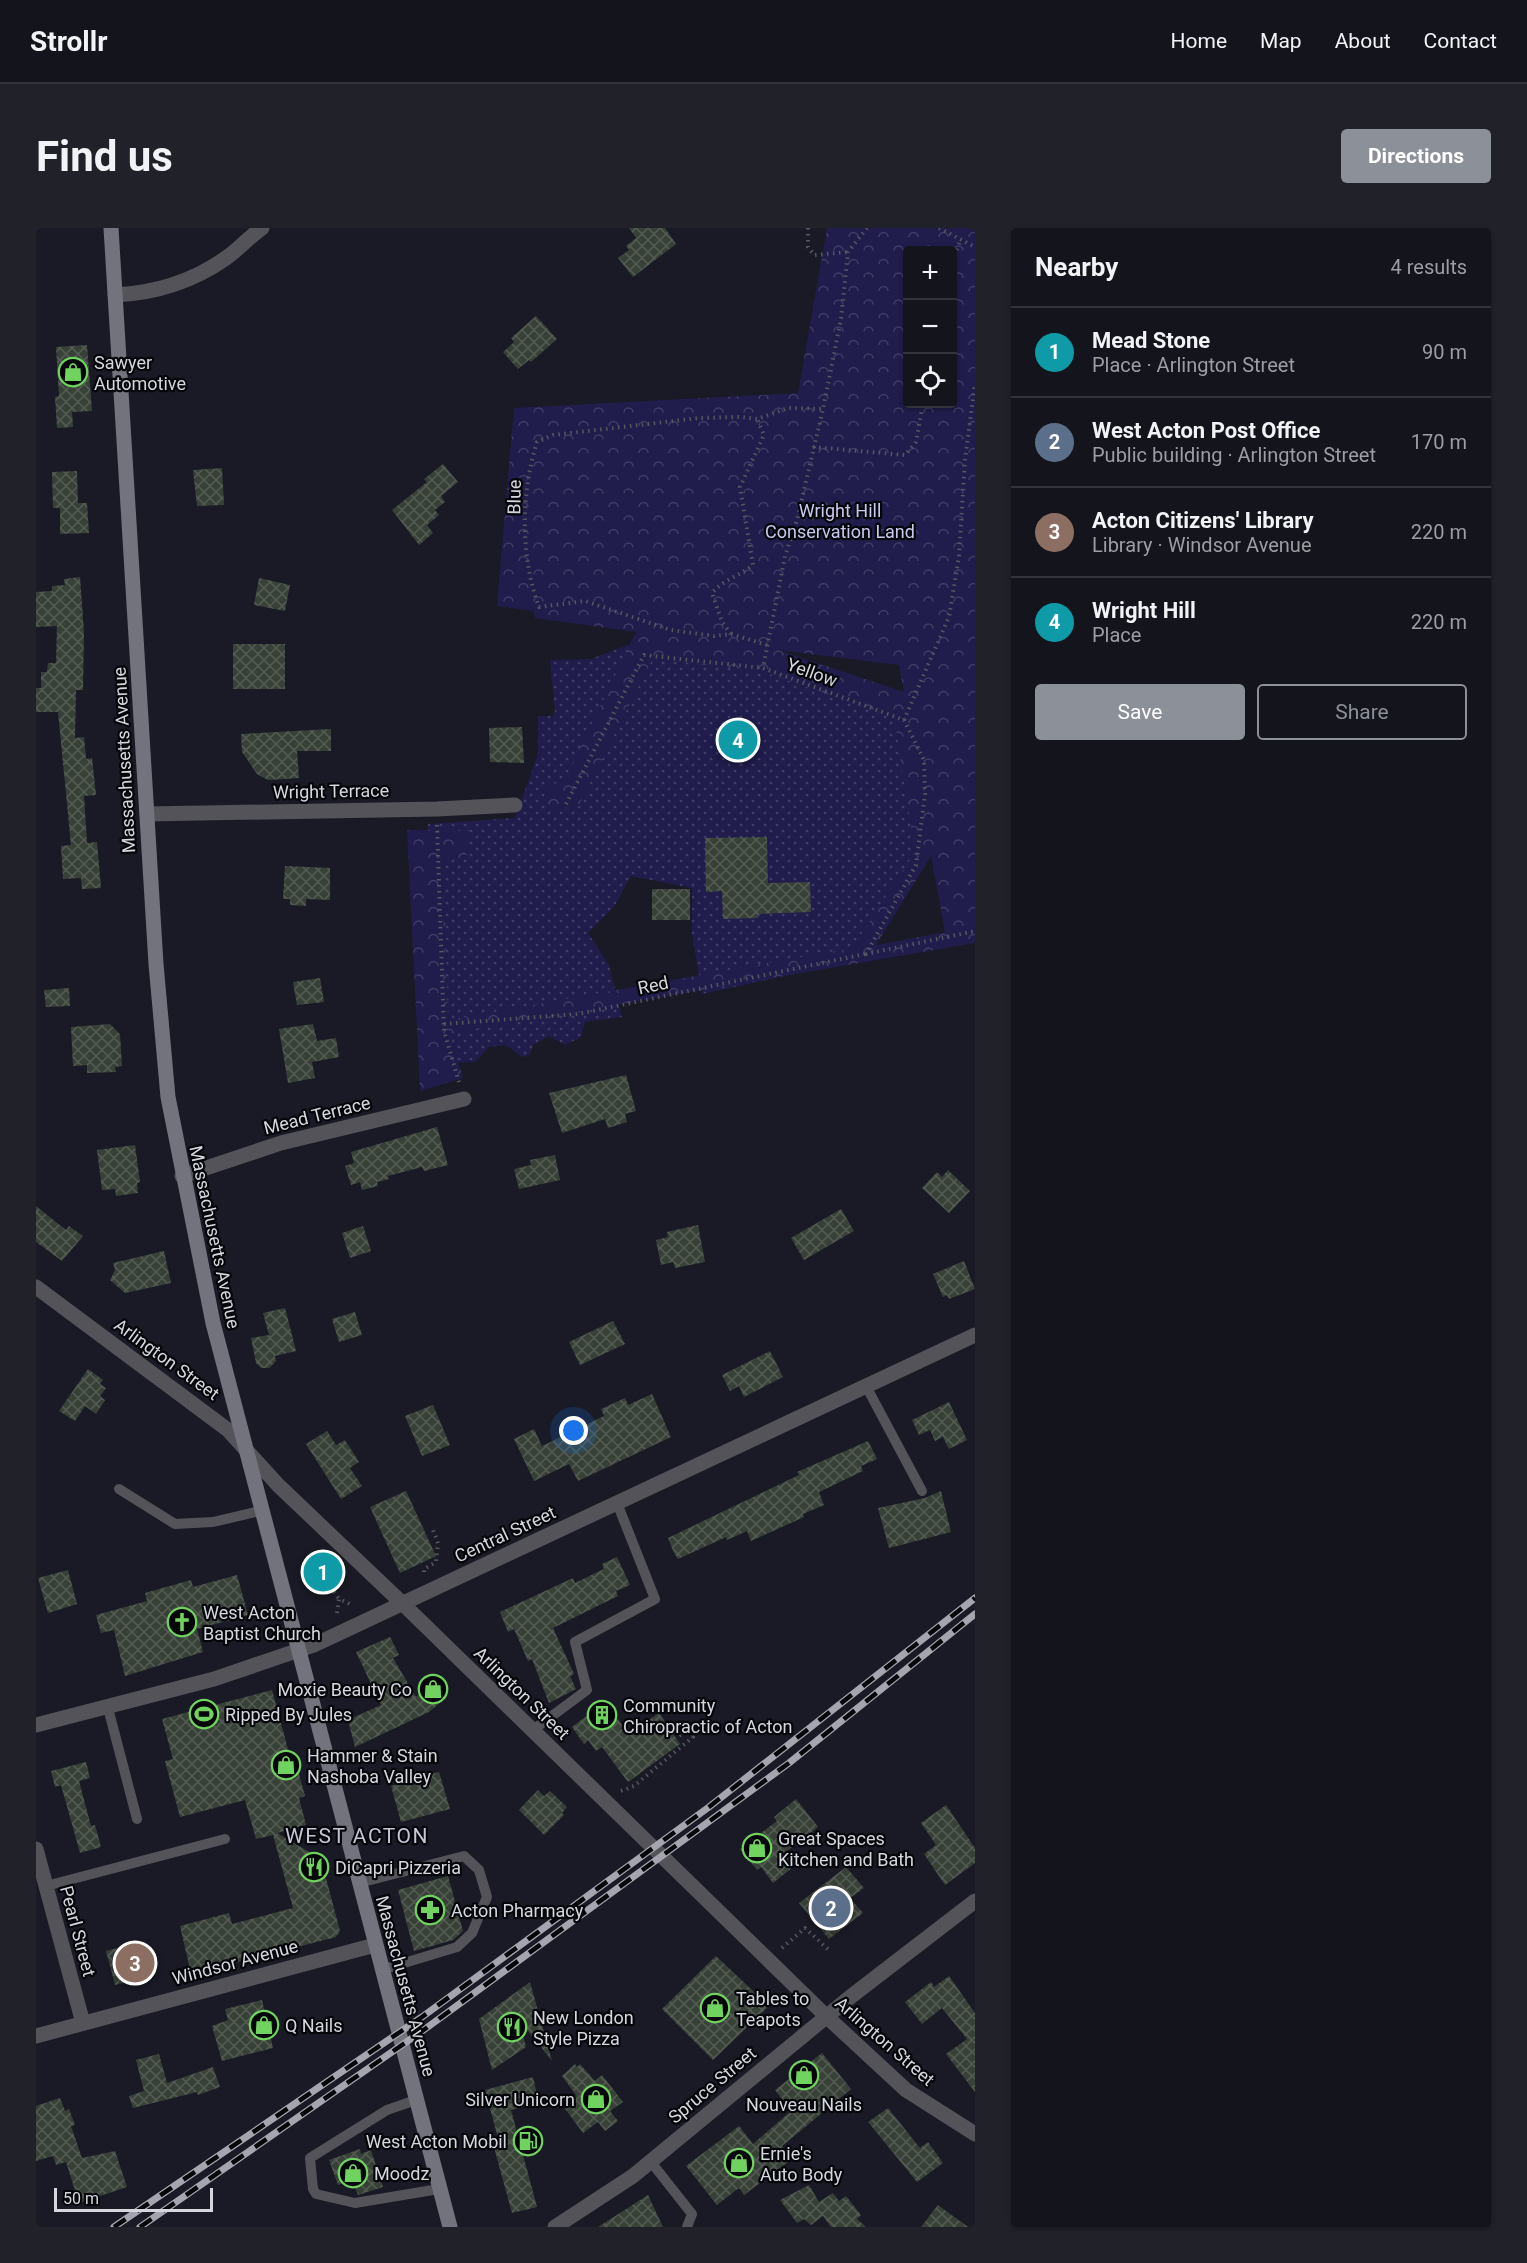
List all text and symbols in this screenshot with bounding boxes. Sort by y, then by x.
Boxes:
text: Strollr [30,25,107,58]
text: Home [1171,29,1227,53]
text: Map [1260,29,1302,53]
text: About [1335,29,1391,53]
text: Contact [1424,29,1497,53]
button: Directions [1341,129,1491,183]
text: Find us [36,132,173,181]
map controls [903,246,957,408]
button: + [903,246,957,300]
text: Nearby [1035,252,1118,282]
text: 4 results [1391,255,1467,279]
button: − [903,300,957,354]
text: Mead Stone [1092,328,1210,353]
text: 1 [1049,340,1060,364]
text: 90 m [1422,340,1467,364]
place label: Sawyer Automotive [94,352,186,394]
text: Place · Arlington Street [1092,353,1295,377]
button: locate [903,354,957,408]
shop icon: Sawyer Automotive [57,356,89,388]
text: West Acton Post Office [1092,418,1320,443]
text: 2 [1049,430,1060,454]
text: 170 m [1411,430,1467,454]
text: Public building · Arlington Street [1092,443,1376,467]
street label: Blue [503,479,525,515]
park label: Wright Hill Conservation Land [765,500,915,542]
text: Acton Citizens' Library [1092,508,1314,533]
text: 3 [1049,520,1060,544]
text: 220 m [1411,520,1467,544]
text: Library · Windsor Avenue [1092,533,1312,557]
text: Wright Hill [1092,598,1196,623]
text: 4 [1049,610,1060,634]
text: 220 m [1411,610,1467,634]
text: Place [1092,623,1141,647]
street label: Yellow [784,653,841,691]
street label: Massachusetts Avenue [109,666,139,854]
button: Save [1035,684,1245,740]
button: Share [1257,684,1467,740]
pin: 4 [718,718,758,762]
street label: Wright Terrace [273,779,389,803]
street label: Red [636,972,670,998]
street label: Mead Terrace [261,1092,373,1138]
street label: Massachusetts Avenue [185,1144,245,1330]
street label: Arlington Street [110,1314,224,1404]
your location [559,1416,588,1445]
street label: Central Street [451,1501,559,1567]
pin: 1 [304,1550,342,1594]
place label: West Acton Baptist Church [203,1602,321,1644]
church icon: West Acton Baptist Church [166,1606,198,1638]
street label: Arlington Street [470,1642,574,1744]
shop icon: Moxie Beauty Co [417,1673,449,1705]
place label: Moxie Beauty Co [278,1679,412,1700]
place label: Community Chiropractic of Acton [623,1695,793,1737]
sports icon: Ripped By Jules [188,1698,220,1730]
building icon: Community Chiropractic of Acton [586,1699,618,1731]
place label: Ripped By Jules [225,1704,352,1725]
place label: Hammer & Stain Nashoba Valley [307,1745,438,1787]
shop icon: Hammer & Stain Nashoba Valley [270,1749,302,1781]
district label: WEST ACTON [285,1824,429,1848]
place label: Great Spaces Kitchen and Bath [778,1828,914,1870]
shop icon: Great Spaces Kitchen and Bath [741,1832,773,1864]
restaurant icon: DiCapri Pizzeria [298,1851,330,1883]
place label: DiCapri Pizzeria [335,1857,461,1878]
street label: Pearl Street [56,1883,100,1979]
pin: 2 [812,1886,850,1930]
street label: Massachusetts Avenue [372,1893,440,2079]
pharmacy icon: Acton Pharmacy [414,1894,446,1926]
place label: Acton Pharmacy [451,1900,584,1921]
street label: Windsor Avenue [170,1935,300,1989]
pin: 3 [116,1940,154,1986]
place label: Tables to Teapots [736,1988,809,2030]
shop icon: Tables to Teapots [699,1992,731,2024]
street label: Arlington Street [831,1992,939,2090]
place label: New London Style Pizza [533,2007,634,2049]
shop icon: Q Nails [248,2009,280,2041]
restaurant icon: New London Style Pizza [496,2011,528,2043]
place label: Q Nails [285,2015,343,2036]
street label: Spruce Street [664,2042,760,2128]
shop icon: Nouveau Nails [788,2059,820,2091]
shop icon: Silver Unicorn [580,2083,612,2115]
place label: Silver Unicorn [465,2089,575,2110]
place label: Nouveau Nails [746,2094,862,2115]
fuel station icon: West Acton Mobil [512,2125,544,2157]
place label: West Acton Mobil [366,2131,507,2152]
place label: Ernie's Auto Body [760,2143,843,2185]
shop icon: Ernie's Auto Body [723,2147,755,2179]
shop icon: Moodz [337,2157,369,2189]
place label: Moodz [374,2163,429,2184]
scale bar [54,2185,213,2212]
text: 50 m [63,2189,99,2208]

